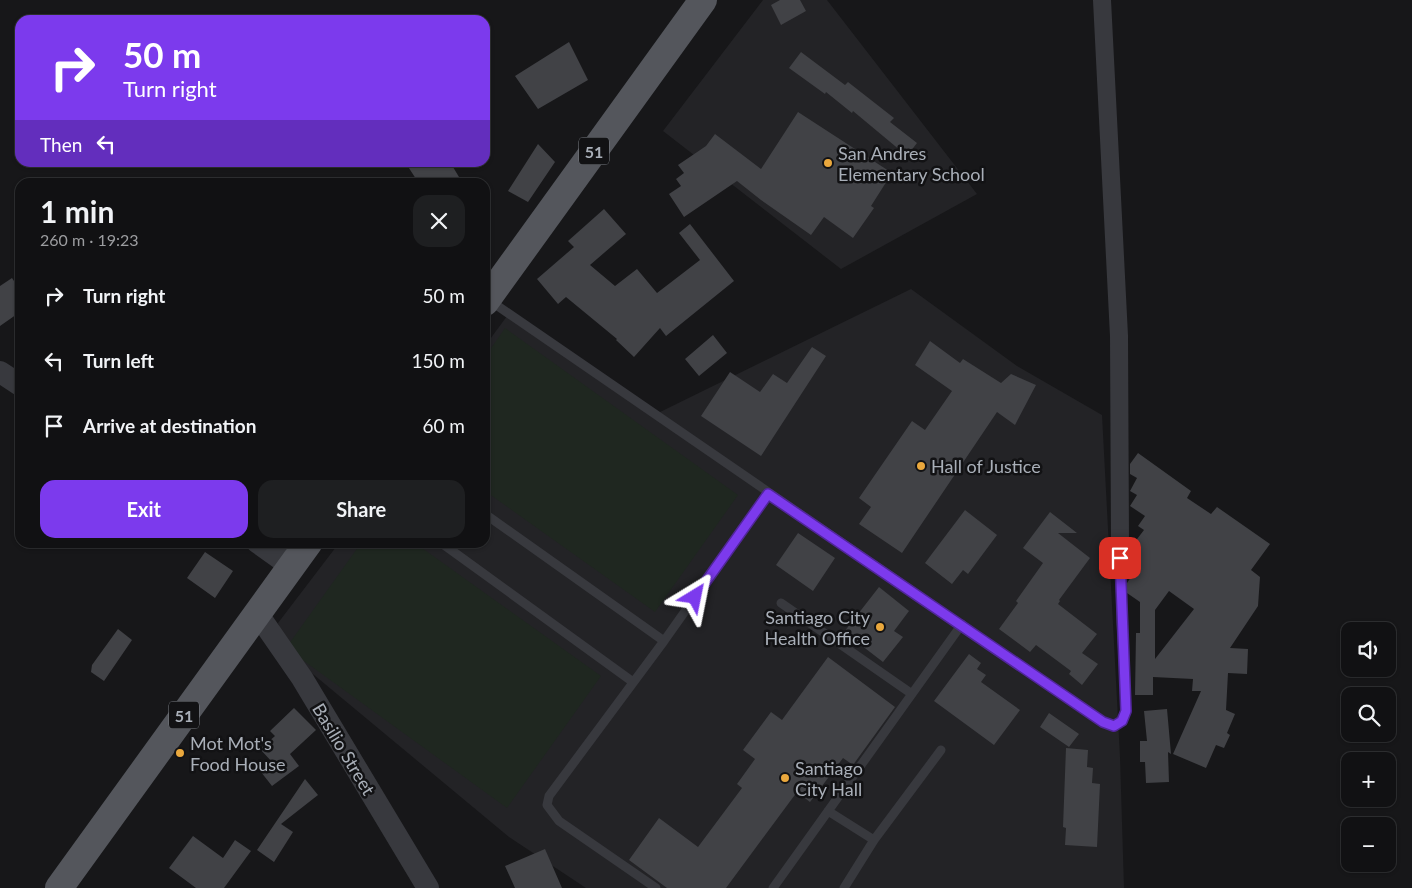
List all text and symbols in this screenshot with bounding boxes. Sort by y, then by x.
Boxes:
text: 50 m [123,33,201,75]
icon: right [40,35,105,100]
text: Turn right [123,75,217,102]
icon: left [92,130,120,158]
text: Then [40,133,82,156]
road number: 51 [579,138,609,164]
place label: San Andres Elementary School [838,142,985,185]
marker: San Andres Elementary School [822,157,834,169]
text: 1 min [40,193,114,229]
button: close [413,195,465,247]
text: 260 m · 19:23 [40,230,139,249]
icon: right [40,282,68,310]
text: Turn right [83,284,165,307]
text: 50 m [422,284,465,307]
icon: left [40,347,68,375]
text: Turn left [83,349,154,372]
text: 150 m [411,349,465,372]
icon: arrive [40,412,68,440]
text: Arrive at destination [83,414,256,437]
text: 60 m [422,414,465,437]
place label: Hall of Justice [931,455,1041,477]
marker: Hall of Justice [915,460,927,472]
button: Exit [40,480,248,538]
button: Share [258,480,465,538]
pin [1099,537,1141,579]
icon: arrive [1106,544,1134,572]
position arrow [668,570,720,622]
place label: Santiago City Health Office [764,606,871,649]
marker: Santiago City Health Office [874,621,886,633]
map controls [1341,622,1396,872]
button: sound [1341,622,1396,677]
button: search [1341,687,1396,742]
street label: Basilio Street [308,699,380,799]
road number: 51 [169,702,199,728]
place label: Mot Mot's Food House [190,732,286,775]
marker: Mot Mot's Food House [174,747,186,759]
button: + [1341,752,1396,807]
place label: Santiago City Hall [795,757,863,800]
marker: Santiago City Hall [779,772,791,784]
button: − [1341,817,1396,872]

